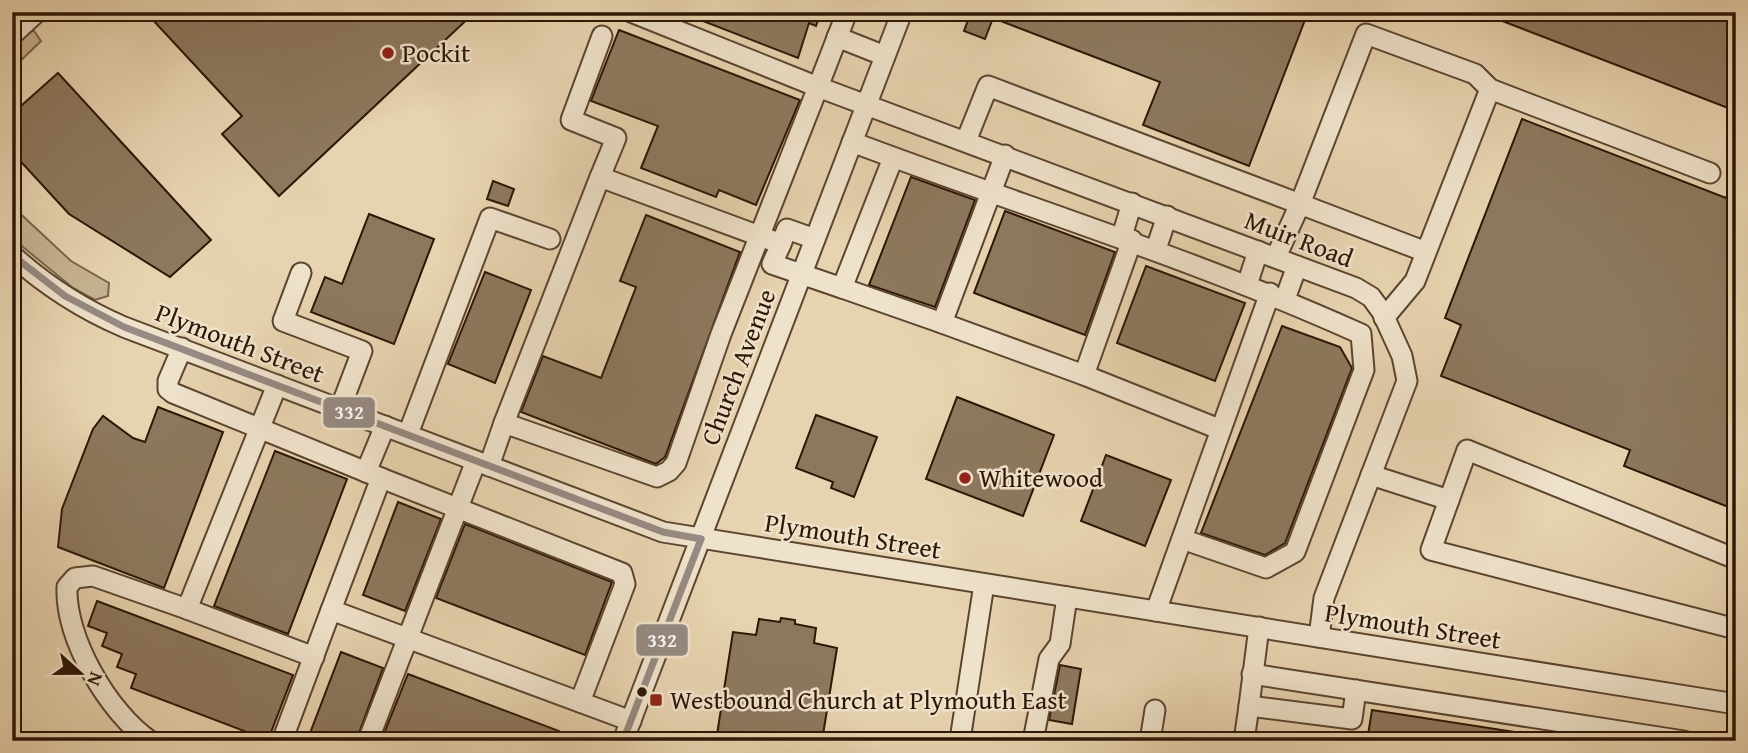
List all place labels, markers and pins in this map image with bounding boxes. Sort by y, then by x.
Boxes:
place label: Pockit [402,33,470,72]
marker: Pockit [380,45,396,61]
place label: Whitewood [979,458,1103,497]
marker: Whitewood [957,470,973,486]
place label: Westbound Church at Plymouth East [670,680,1067,719]
unlabelled marker [635,685,649,699]
marker: Westbound Church at Plymouth East [648,692,664,708]

